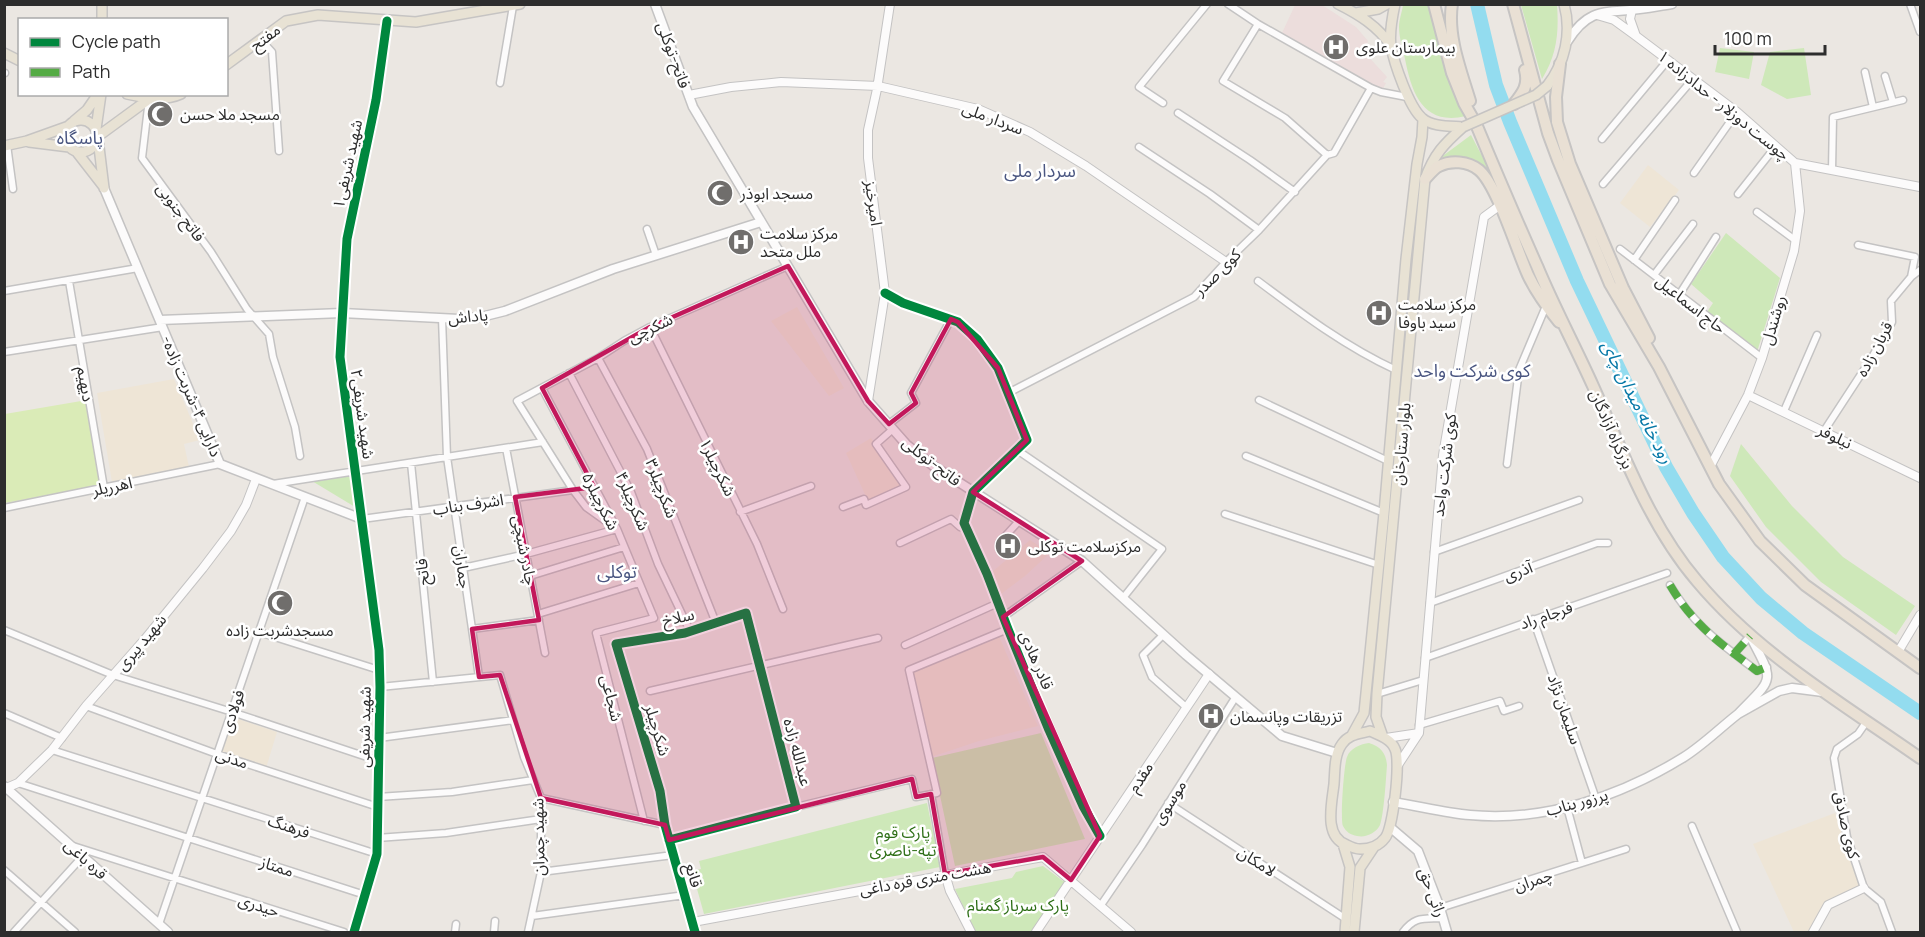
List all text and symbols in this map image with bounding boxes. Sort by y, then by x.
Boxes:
legend [18,18,228,96]
street label: مفتح [245,18,286,57]
scale bar [1715,18,1824,56]
street label: فاتح-توکلی [650,19,696,92]
text: 100 m [1724,26,1772,50]
text: Cycle path [72,29,161,53]
hospital icon: بیمارستان علوی [1321,32,1351,62]
place label: بیمارستان علوی [1356,36,1455,58]
street label: چوست دوزلار - حدادزاده ۱ [1653,45,1795,165]
text: Path [72,59,110,83]
street label: سردار ملی [959,96,1027,140]
mosque icon: مسجد ملا حسن [145,99,175,129]
place label: مسجد ملا حسن [180,103,280,125]
street label: شهید شریفی۱ [327,118,367,210]
district label: پاسگاه [57,125,103,149]
district label: سردار ملی [1004,158,1076,182]
street label: فاتح جنوبی [150,178,210,247]
mosque icon: مسجد ابوذر [705,178,735,208]
street label: امیرخیز [860,178,888,227]
place label: مسجد ابوذر [739,182,813,204]
place label: مرکز سلامت ملل متحد [760,222,838,262]
hospital icon: مرکز سلامت ملل متحد [726,227,756,257]
street label: کوی صدر [1188,243,1246,301]
street label: حاج اسماعیل [1650,270,1731,340]
place label: مرکز سلامت سید باوفا [1398,293,1476,333]
street label: روشندل [1755,293,1791,347]
hospital icon: مرکز سلامت سید باوفا [1364,298,1394,328]
street label: پاداش [447,303,489,329]
street label: شکرچی [624,308,676,348]
street label: قربان زاده [1850,318,1898,380]
street label: -دارایی ۴-شربت زاده [156,332,228,460]
water label: رود خانه میدان چای [1596,336,1679,468]
district label: کوی شرکت واحد [1414,358,1531,382]
street label: دیهیم [70,365,100,404]
street label: شهید شریفی۲ [346,368,380,460]
street label: بزرگراه آزادگان [1585,386,1639,472]
street label: بلوار ستارخان [1386,402,1416,486]
street label: کوی شرکت واحد [1427,412,1461,518]
street label: نیلوفر [1813,418,1856,454]
street label: فاتح-توکلی [897,431,966,493]
street label: شکرچیلر۱ [694,434,741,500]
street label: شکرچیلر۳ [641,455,683,521]
street label: شکرچیلر۵ [577,468,625,534]
street label: شکرچیلر۴ [611,468,655,534]
street label: اهرریلر [89,471,134,501]
street label: اشرف بناب [431,488,505,520]
street label: چادر شبچی [507,513,543,587]
hospital icon: مرکزسلامت توکلی [993,531,1023,561]
place label: مرکزسلامت توکلی [1028,535,1141,557]
street label: جماران [449,544,477,590]
street label: آذری [1500,555,1537,586]
street label: فاتح [410,557,436,587]
district label: توکلی [597,559,637,583]
mosque icon: مسجدشربت زاده [265,588,295,618]
street label: فرجام راد [1517,596,1576,636]
street label: سلاخ [660,603,697,633]
street label: شهید پیری [111,609,171,675]
place label: مسجدشربت زاده [226,619,334,641]
street label: قادر هادی [1015,627,1059,693]
street label: سلیمان نژاد [1543,671,1587,747]
street label: شجاعی [596,672,628,724]
street label: شهید شریفى [352,686,376,768]
street label: فولادی [214,687,250,735]
street label: شکرچیلر [639,701,676,759]
hospital icon: تزریقات وپانسمان [1196,701,1226,731]
place label: تزریقات وپانسمان [1230,705,1343,727]
street label: عبدالله زاده [778,716,818,788]
street label: مدنی [213,742,251,774]
street label: مقدم [1122,757,1160,798]
street label: موسوی [1147,776,1191,828]
street label: پرزور بناب [1543,783,1611,821]
street label: کوی صادق [1829,789,1866,861]
street label: شهید چمران [526,798,550,876]
street label: فرهنگ [265,809,313,843]
park label: پارک قوم تپه-ناصری [869,821,937,861]
street label: قره باغی [60,834,112,884]
street label: لامکان [1234,840,1280,882]
street label: ممتاز [256,850,297,882]
street label: هشت متری قره داغی [857,856,993,900]
street label: قانع [678,860,708,891]
street label: چمران [1511,863,1555,897]
street label: راثی حق [1414,864,1452,920]
street label: حیدری [236,888,282,922]
park label: پارک سرباز گمنام [967,894,1069,918]

